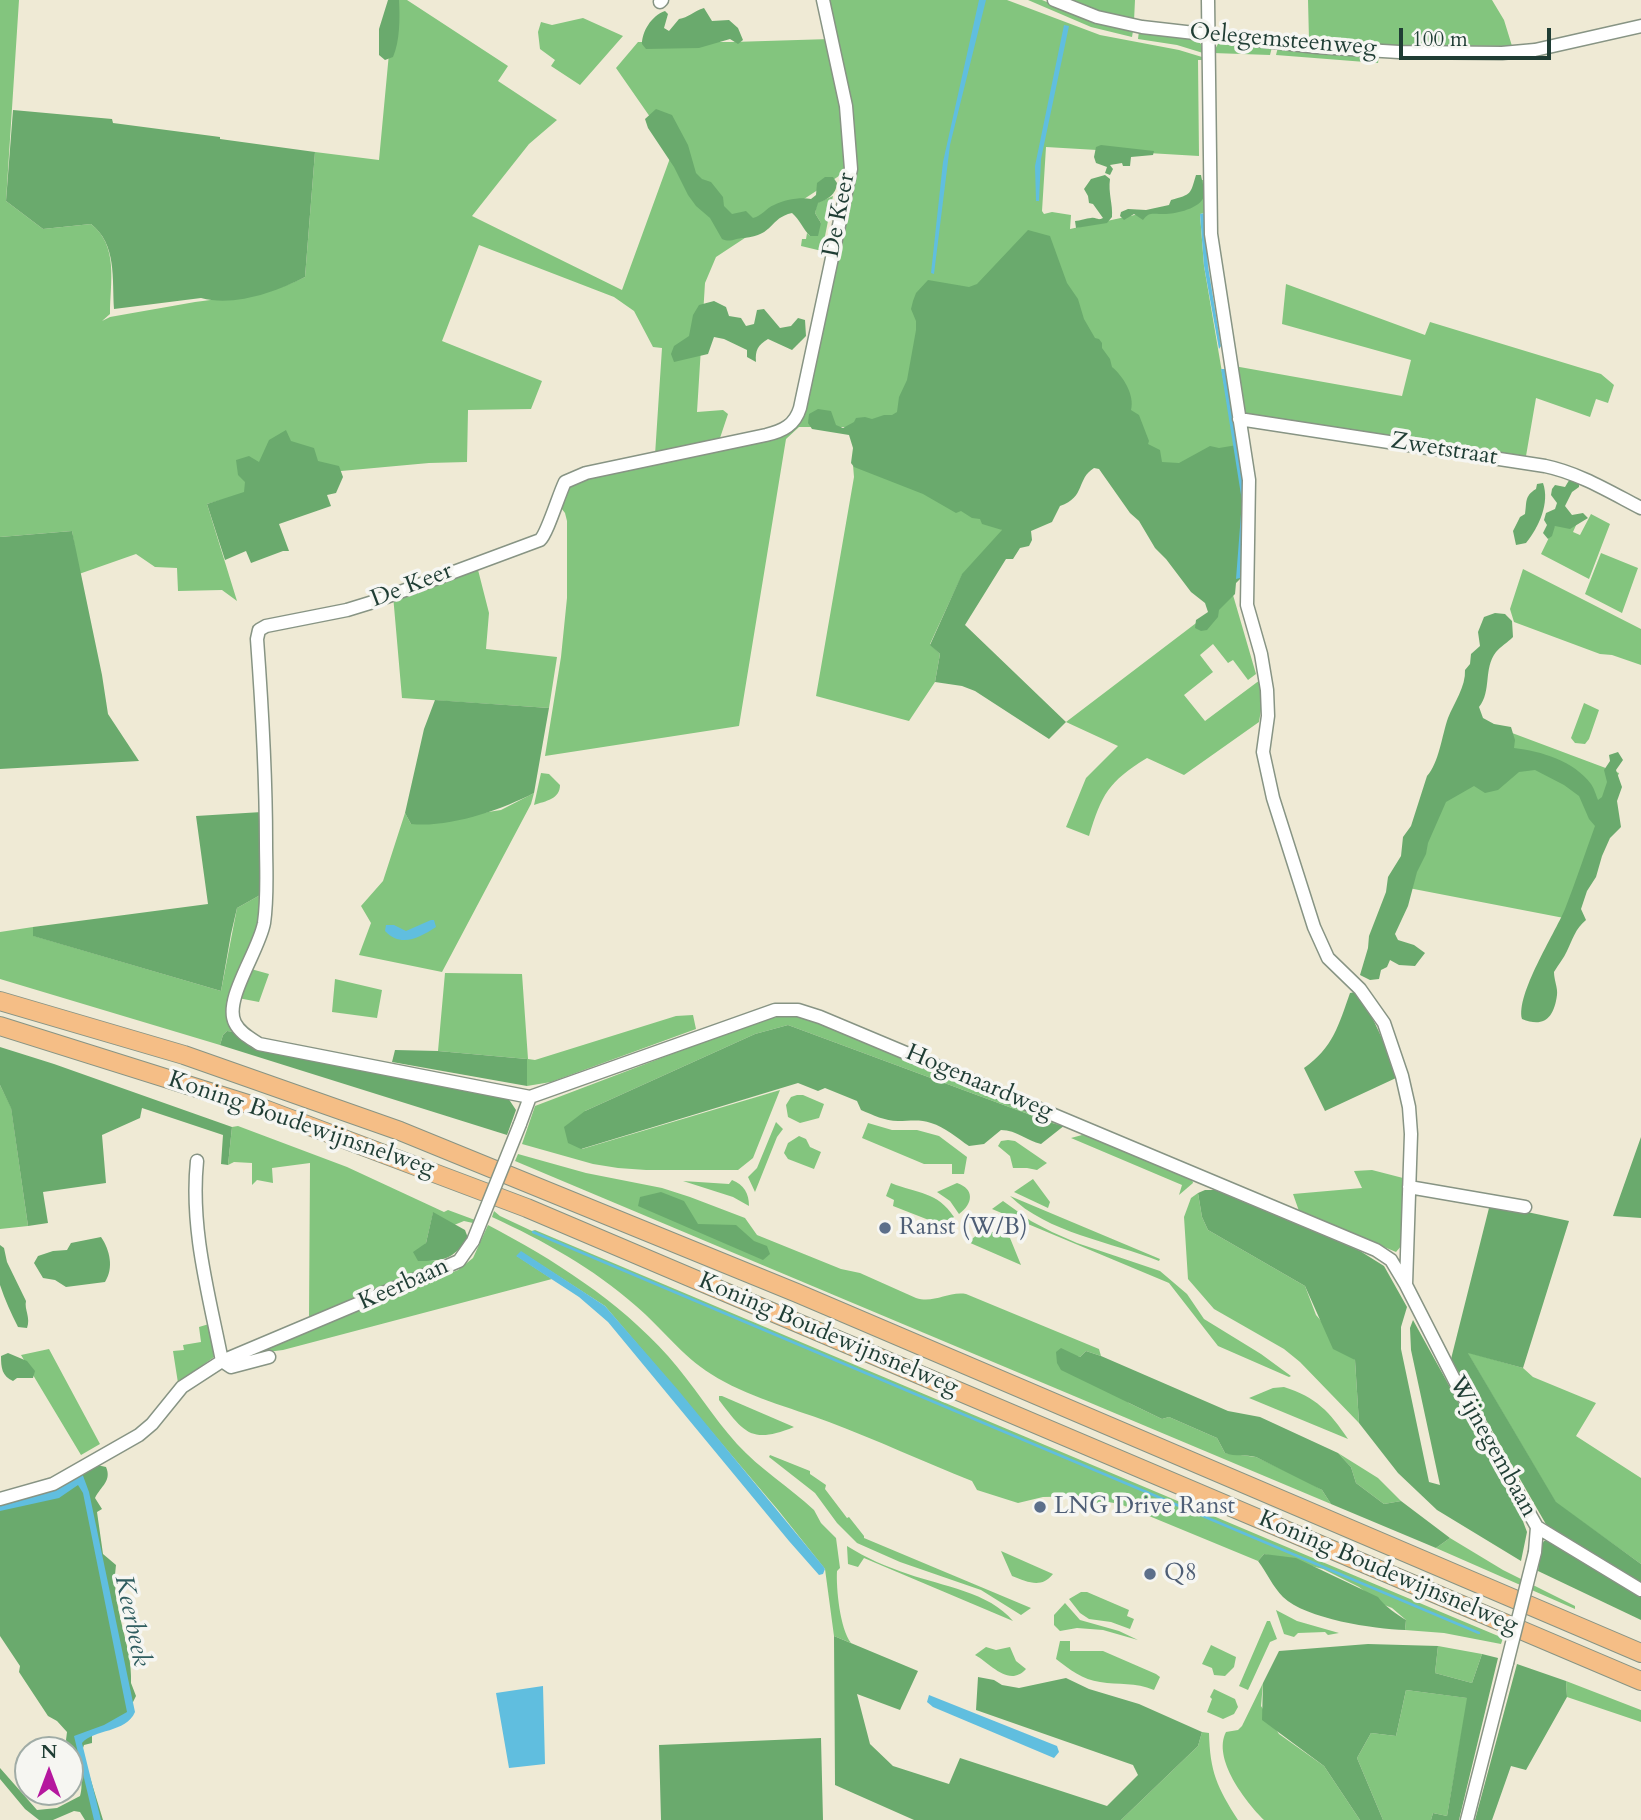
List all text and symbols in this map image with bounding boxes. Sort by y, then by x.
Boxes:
scale bar [1403,14,1555,58]
street label: Oelegemsteenweg [1188,18,1378,64]
text: 100 m [1412,25,1468,54]
street label: De Keer [818,170,862,260]
street label: Zwetstraat [1389,427,1499,473]
street label: De Keer [367,557,457,615]
street label: Hogenaardweg [901,1039,1057,1127]
street label: Koning Boudewijnsnelweg [164,1066,438,1184]
place label: Ranst (W/B) [899,1214,1028,1242]
marker: Ranst (W/B) [877,1220,893,1236]
street label: Keerbaan [354,1252,454,1318]
street label: Koning Boudewijnsnelweg [694,1267,962,1403]
street label: Wijnegembaan [1441,1372,1543,1522]
place label: LNG Drive Ranst [1054,1493,1235,1521]
marker: LNG Drive Ranst [1032,1499,1048,1515]
street label: Koning Boudewijnsnelweg [1254,1505,1522,1641]
place label: Q8 [1164,1560,1197,1588]
marker: Q8 [1142,1566,1158,1582]
water label: Keerbeek [106,1572,156,1670]
north arrow [14,1736,84,1806]
text: N [41,1739,57,1765]

